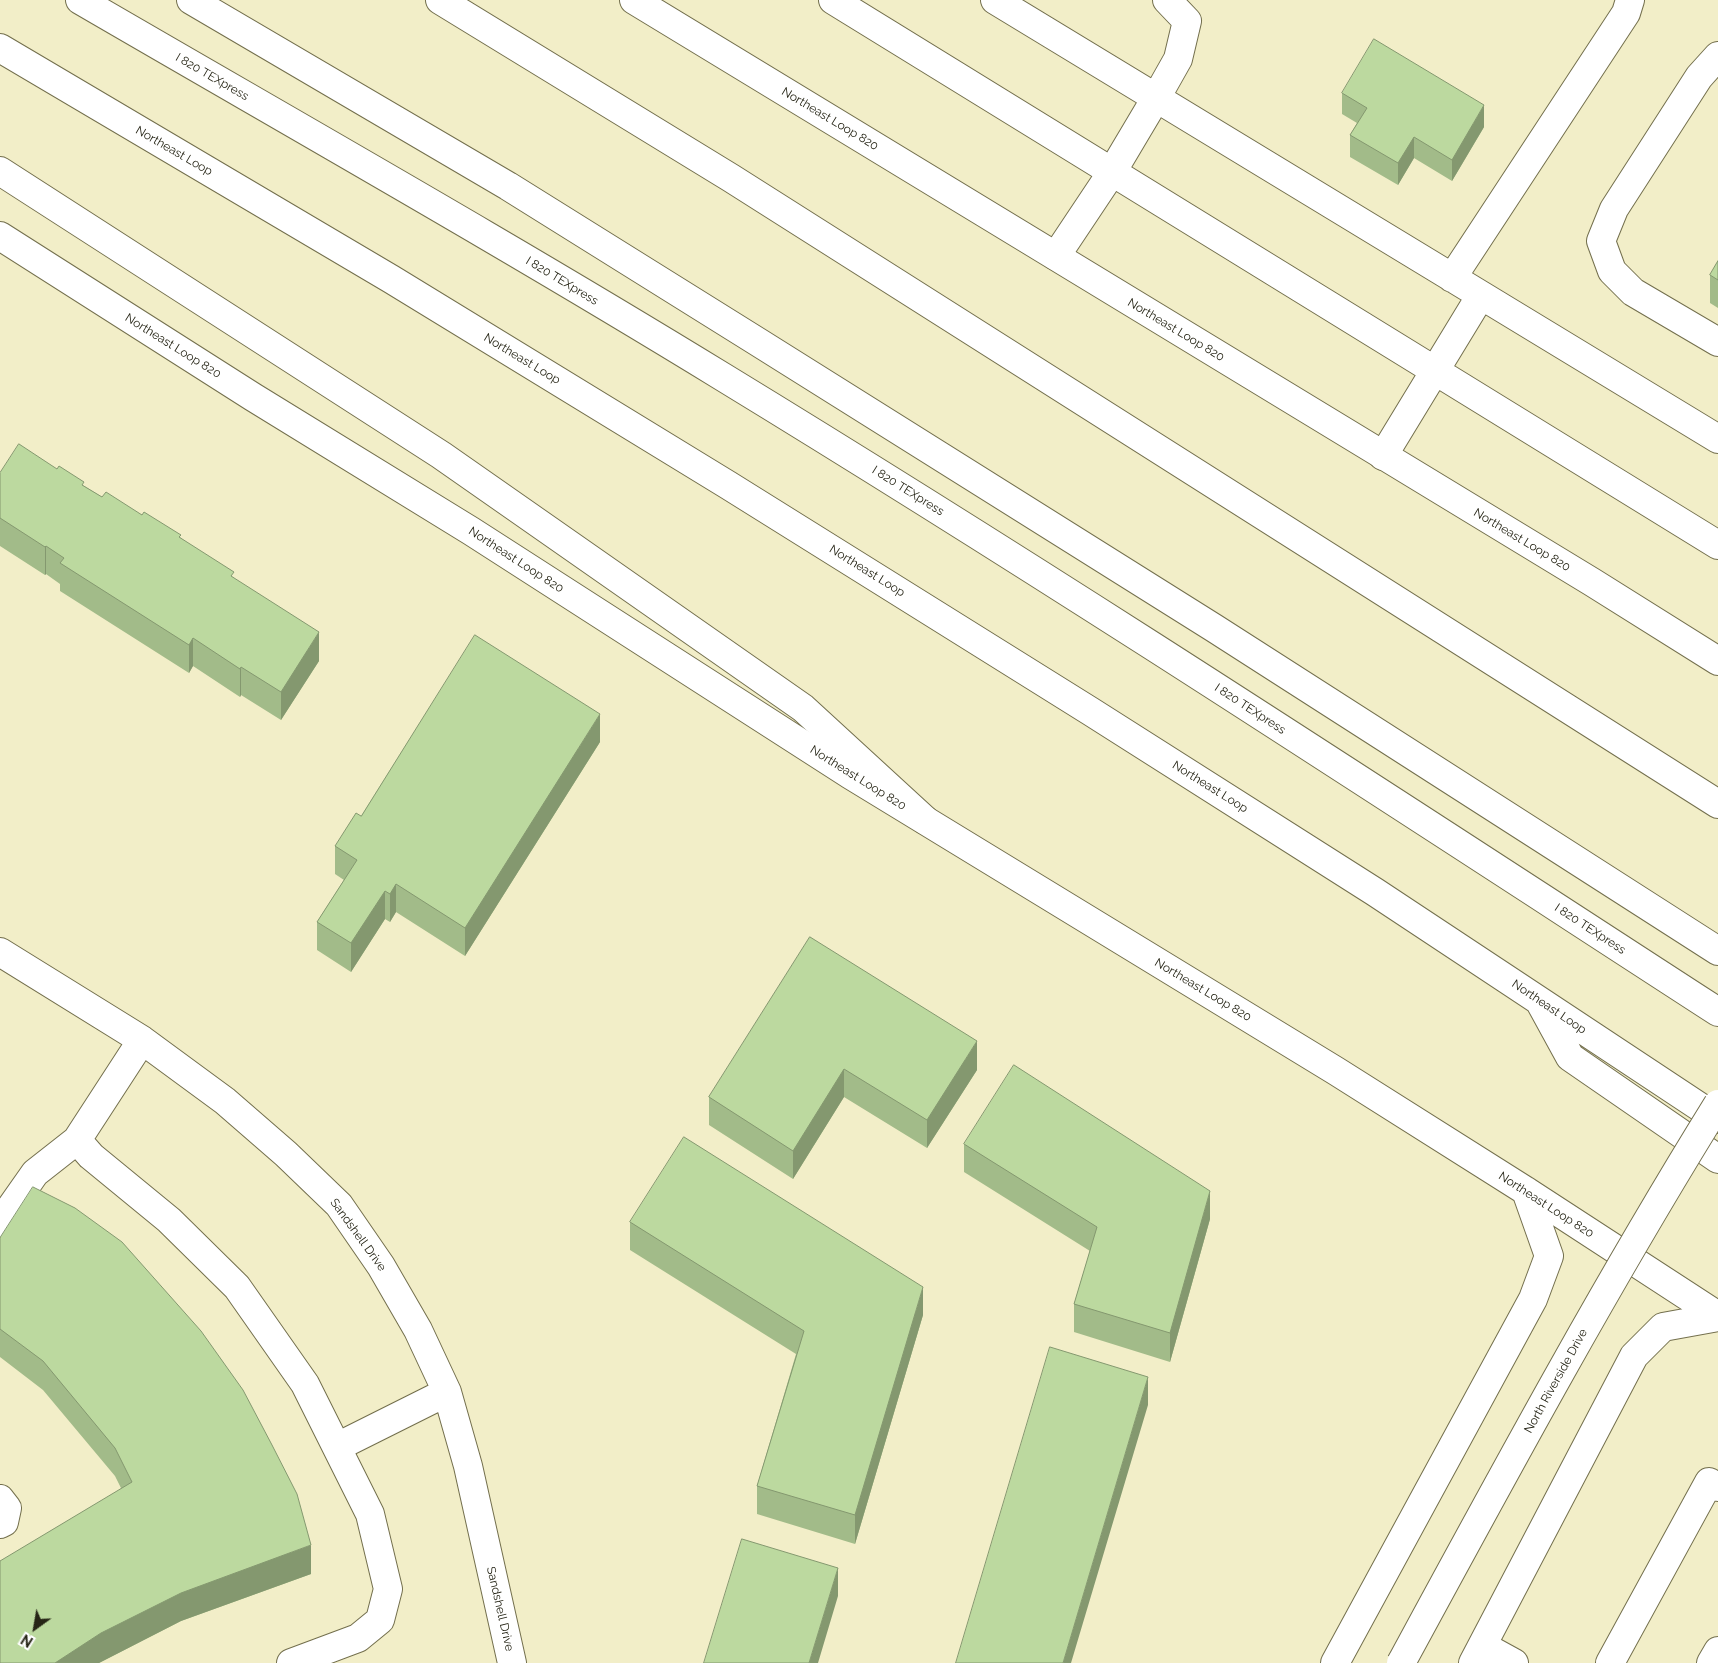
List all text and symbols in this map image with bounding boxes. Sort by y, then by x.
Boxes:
street label: I 820 TEXpress [173,50,251,104]
street label: Northeast Loop 820 [779,84,881,154]
street label: Northeast Loop [133,123,215,179]
street label: I 820 TEXpress [523,254,601,308]
street label: Northeast Loop 820 [1125,295,1227,365]
street label: Northeast Loop 820 [122,311,224,381]
street label: Northeast Loop [481,331,563,387]
street label: I 820 TEXpress [869,463,947,519]
street label: Northeast Loop 820 [1471,505,1573,575]
street label: Northeast Loop 820 [466,524,566,596]
street label: Northeast Loop [826,542,908,600]
street label: I 820 TEXpress [1212,681,1288,737]
street label: Northeast Loop 820 [807,743,909,813]
street label: Northeast Loop [1169,758,1251,816]
street label: I 820 TEXpress [1552,901,1628,957]
street label: Northeast Loop 820 [1152,955,1254,1025]
street label: Northeast Loop [1509,977,1589,1037]
street label: Northeast Loop 820 [1496,1169,1596,1241]
street label: Sandshell Drive [327,1196,389,1274]
street label: North Riverside Drive [1521,1326,1591,1436]
street label: Sandshell Drive [483,1565,517,1653]
north arrow [10,1603,60,1653]
text: N [18,1631,36,1650]

